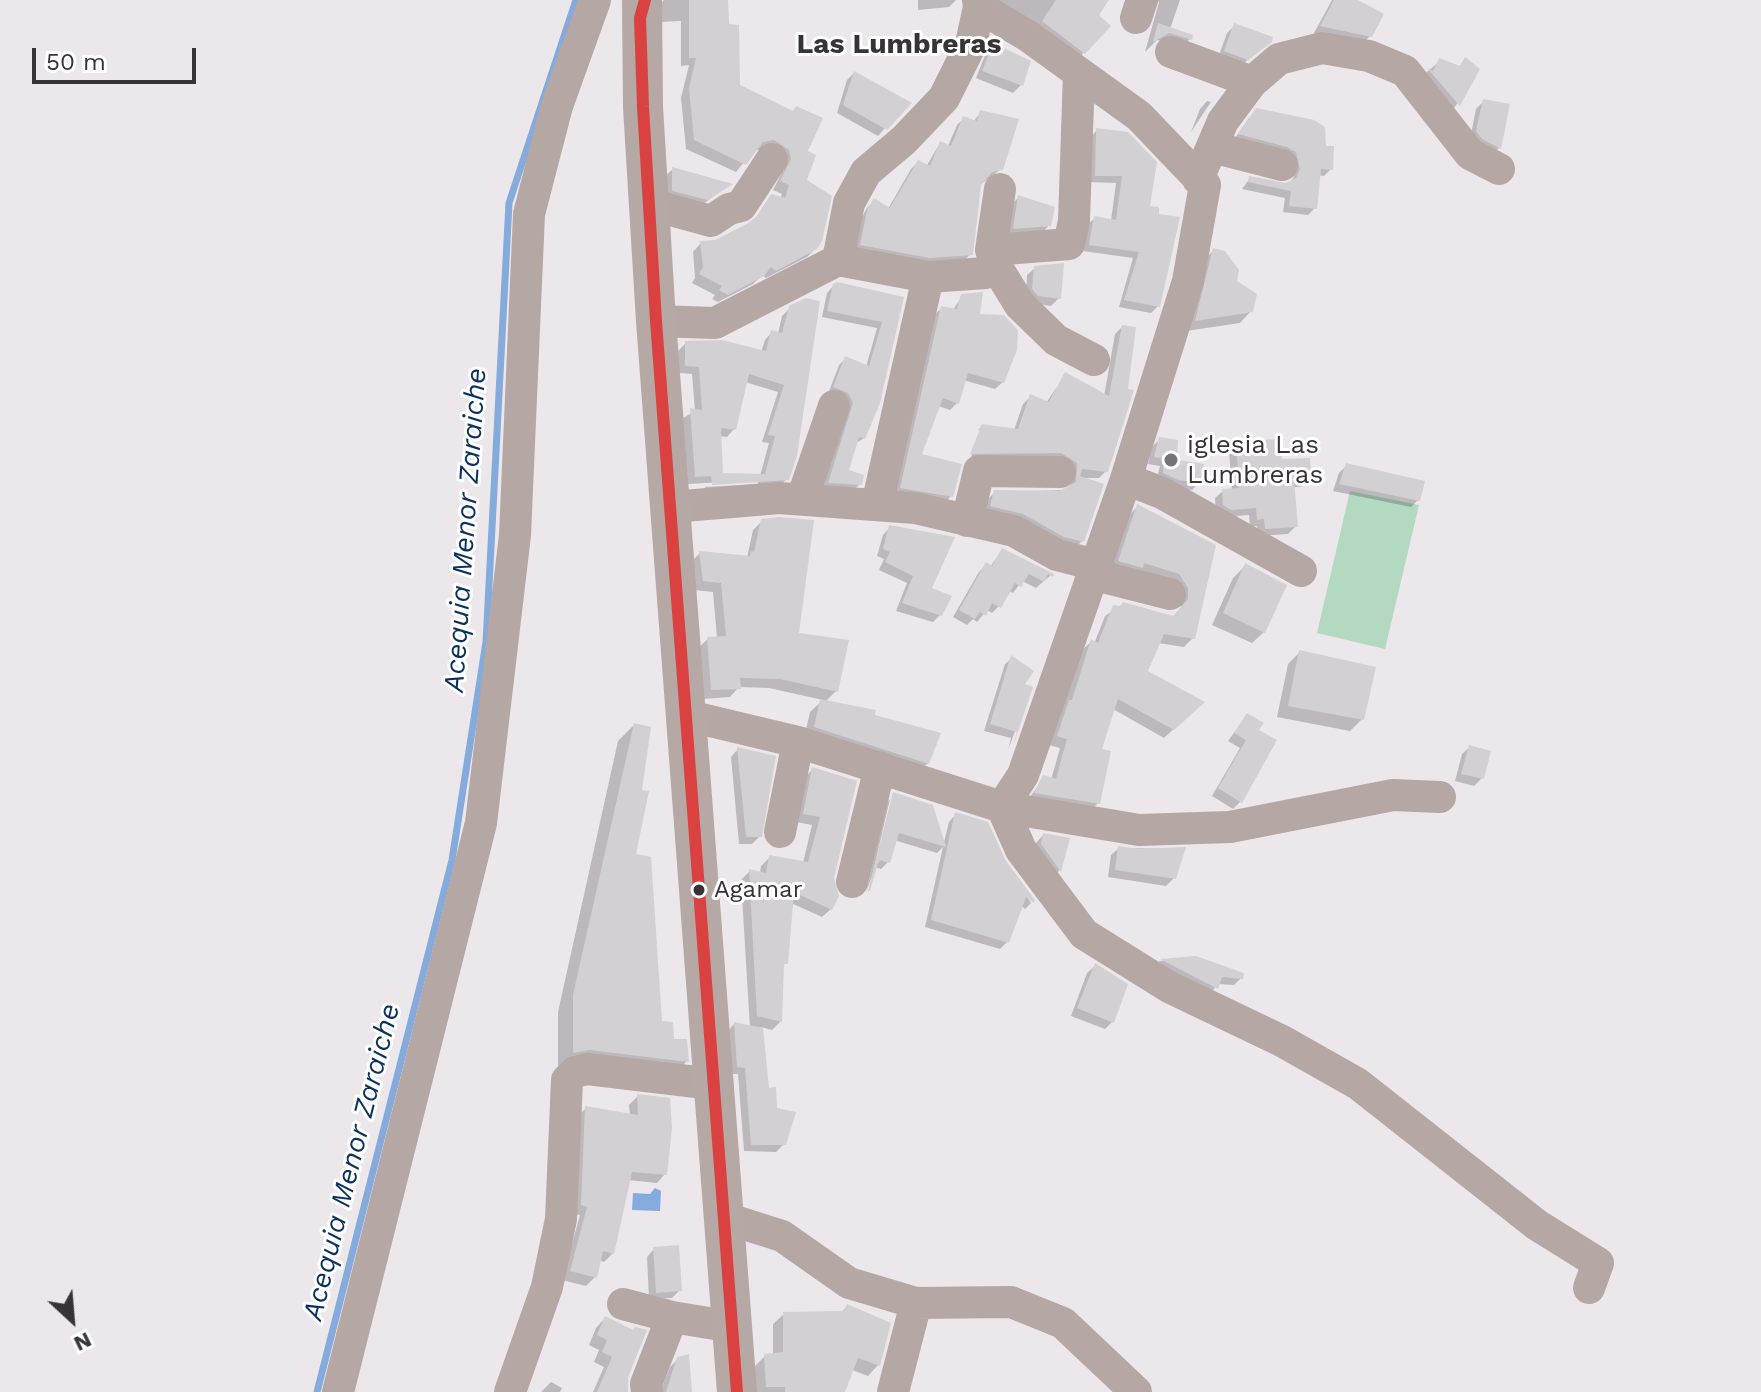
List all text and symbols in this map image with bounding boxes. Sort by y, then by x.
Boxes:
district label: Las Lumbreras [796,28,1002,62]
scale bar [36,32,200,82]
text: 50 m [46,48,106,76]
water label: Acequia Menor Zaraiche [438,367,494,693]
place label: iglesia Las Lumbreras [1187,429,1323,490]
marker: iglesia Las Lumbreras [1162,451,1180,469]
place label: Agamar [714,876,802,904]
marker: Agamar [691,882,707,898]
water label: Acequia Menor Zaraiche [296,1000,408,1324]
north arrow [32,1280,112,1360]
text: N [70,1327,96,1357]

